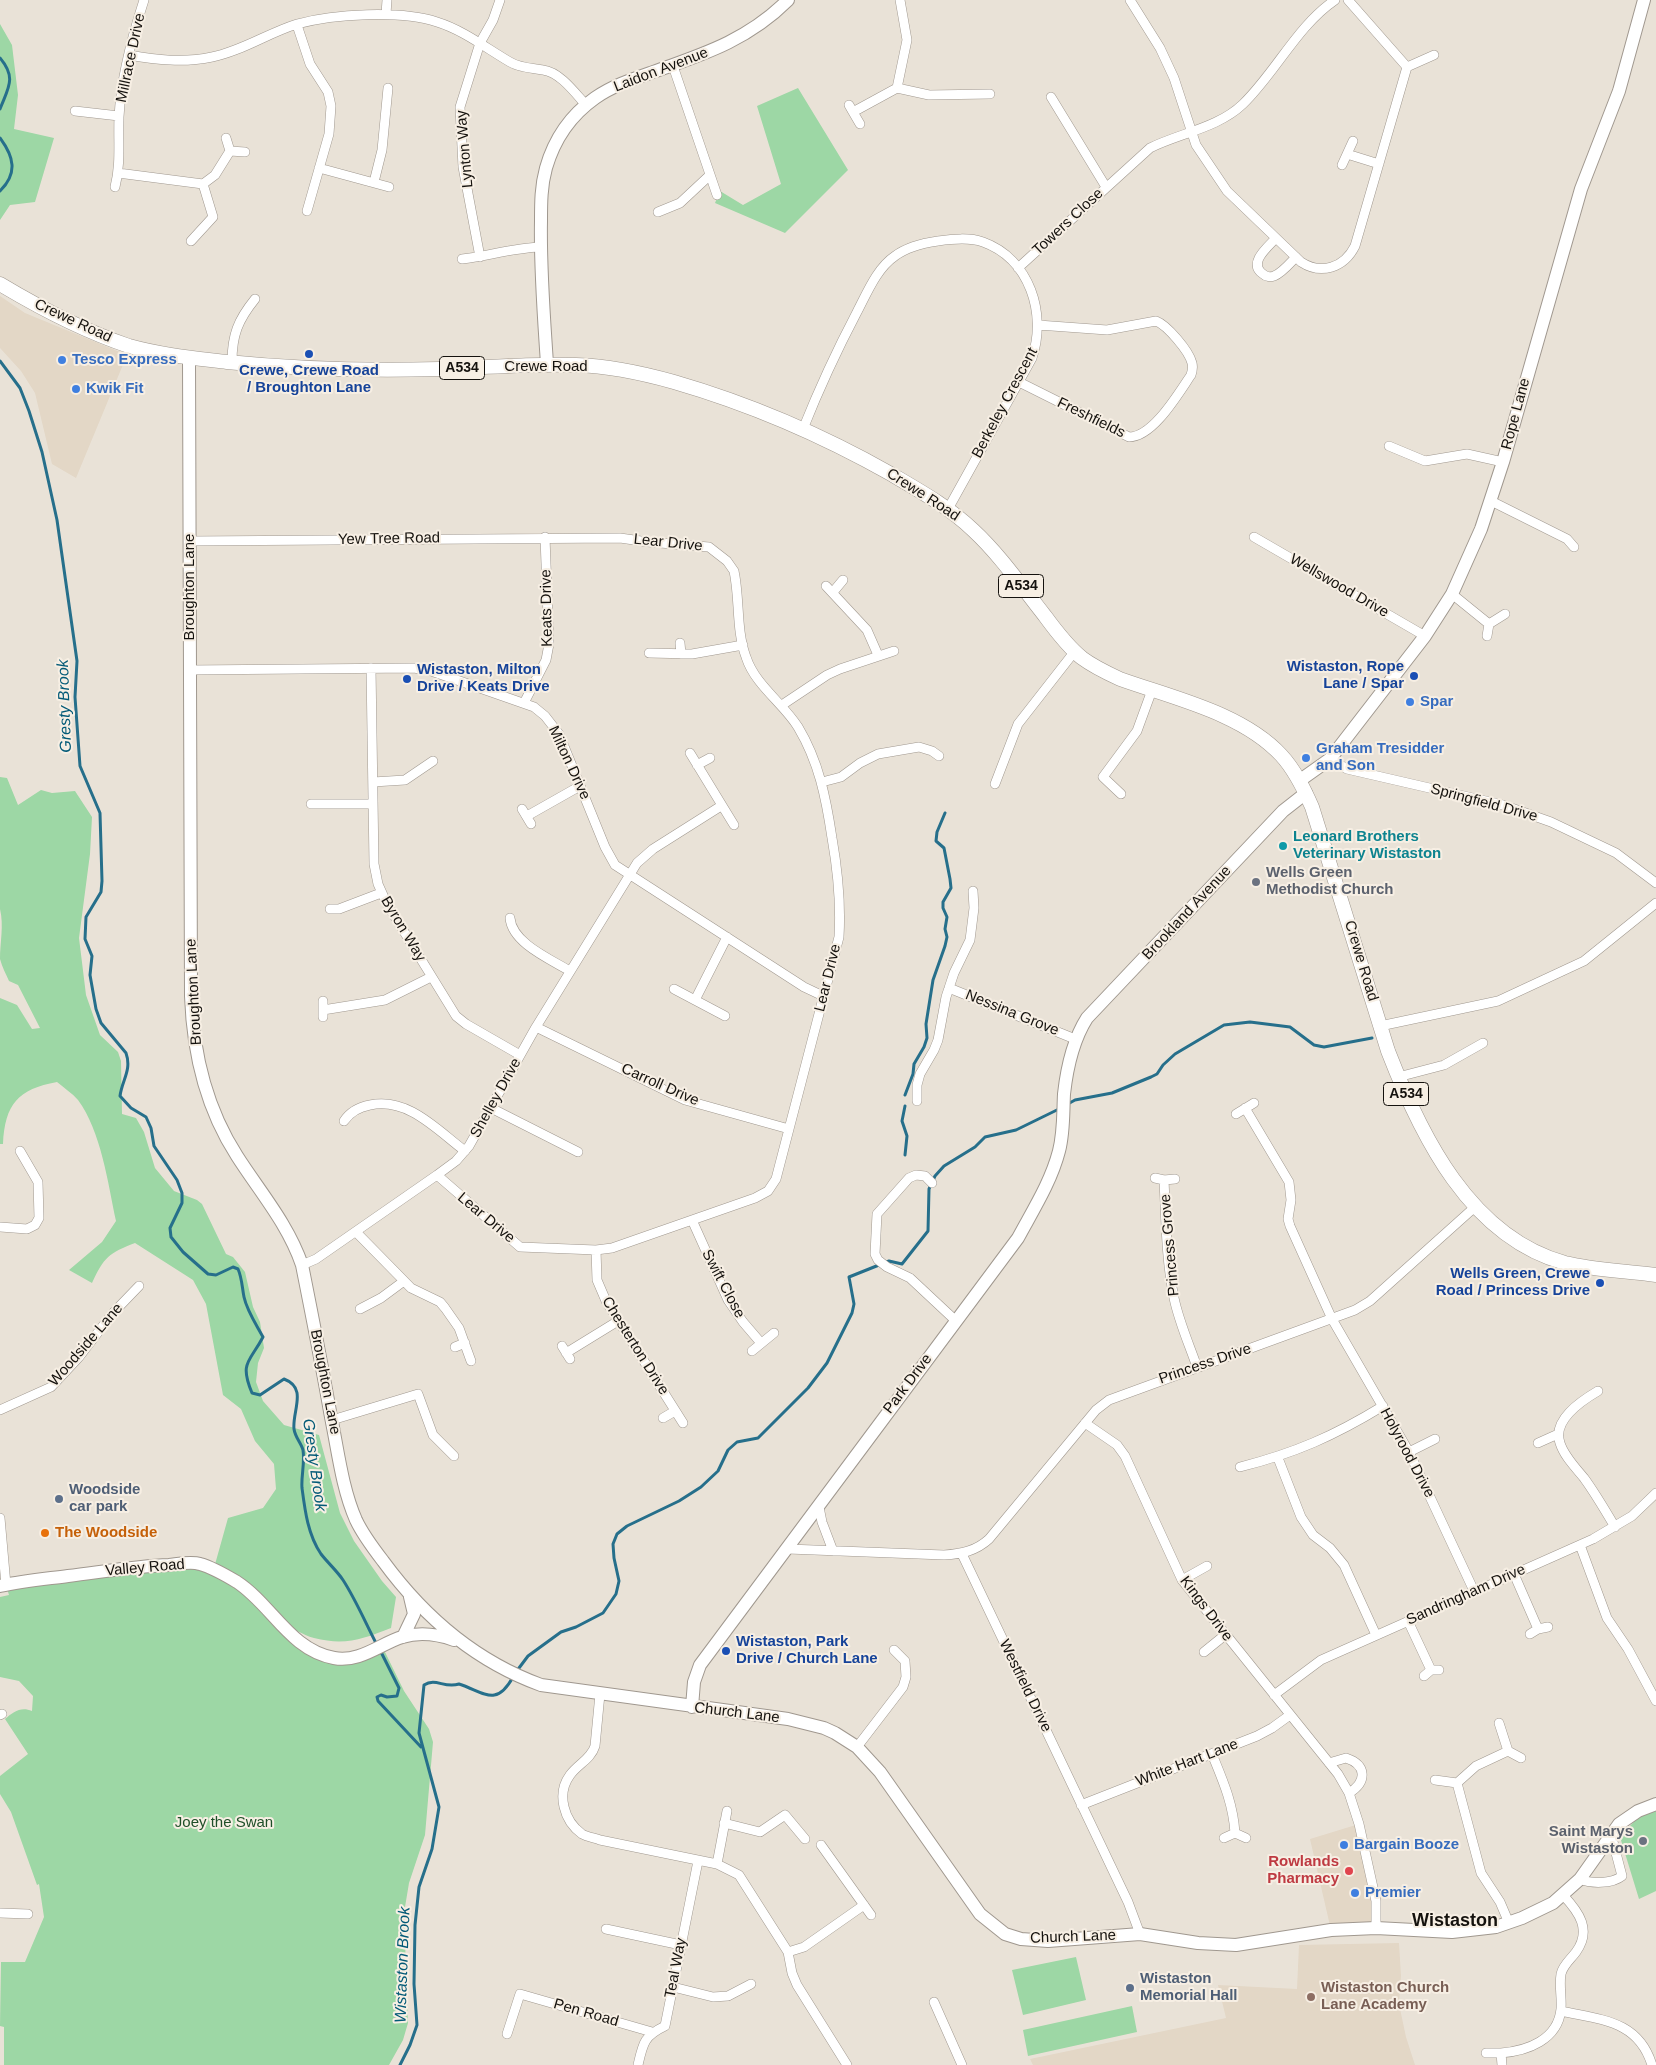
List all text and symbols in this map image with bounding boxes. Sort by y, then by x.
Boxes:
street label: Millrace Drive [113,12,149,104]
street label: Laidon Avenue [611,44,711,96]
street label: Lynton Way [453,109,477,189]
street label: Towers Close [1029,185,1107,259]
street label: Crewe Road [31,295,115,347]
street label: Berkeley Crescent [968,345,1042,461]
marker: Crewe, Crewe Road / Broughton Lane [303,348,315,360]
place label: Tesco Express [72,351,177,369]
marker: Tesco Express [56,354,68,366]
road number: A534 [440,356,484,379]
street label: Crewe Road [504,358,588,376]
place label: Crewe, Crewe Road / Broughton Lane [239,362,379,397]
street label: Rope Lane [1498,376,1534,452]
place label: Kwik Fit [86,380,144,398]
marker: Kwik Fit [70,383,82,395]
street label: Freshfields [1054,394,1128,442]
street label: Crewe Road [883,465,963,525]
street label: Yew Tree Road [338,529,440,549]
street label: Lear Drive [633,530,703,556]
street label: Broughton Lane [181,534,199,640]
street label: Wellswood Drive [1286,550,1392,622]
street label: Keats Drive [537,569,557,647]
road number: A534 [998,574,1044,598]
place label: Wistaston, Rope Lane / Spar [1287,658,1404,693]
water label: Gresty Brook [54,659,76,753]
place label: Wistaston, Milton Drive / Keats Drive [417,661,550,696]
marker: Wistaston, Rope Lane / Spar [1408,670,1420,682]
marker: Wistaston, Milton Drive / Keats Drive [401,673,413,685]
place label: Spar [1420,693,1453,711]
marker: Spar [1404,696,1416,708]
street label: Milton Drive [544,723,594,803]
place label: Graham Tresidder and Son [1316,740,1444,775]
marker: Graham Tresidder and Son [1300,752,1312,764]
street label: Springfield Drive [1429,780,1539,826]
place label: Leonard Brothers Veterinary Wistaston [1293,828,1441,863]
marker: Leonard Brothers Veterinary Wistaston [1277,840,1289,852]
street label: Brookland Avenue [1139,862,1235,964]
place label: Wells Green Methodist Church [1266,864,1393,899]
marker: Wells Green Methodist Church [1250,876,1262,888]
street label: Byron Way [377,893,429,965]
street label: Crewe Road [1340,919,1382,1003]
street label: Broughton Lane [182,938,206,1046]
street label: Lear Drive [811,942,845,1014]
street label: Nessina Grove [963,986,1061,1040]
street label: Shelley Drive [467,1055,525,1141]
street label: Carroll Drive [618,1060,702,1110]
road number: A534 [1384,1082,1428,1106]
street label: Lear Drive [454,1189,518,1247]
street label: Princess Grove [1157,1193,1183,1297]
street label: Swift Close [697,1247,749,1321]
place label: Wells Green, Crewe Road / Princess Drive [1436,1265,1590,1300]
marker: Wells Green, Crewe Road / Princess Drive [1594,1277,1606,1289]
street label: Chesterton Drive [598,1294,672,1398]
street label: Woodside Lane [45,1300,127,1390]
street label: Broughton Lane [306,1328,344,1436]
street label: Princess Drive [1156,1340,1254,1388]
street label: Park Drive [880,1351,936,1417]
street label: Holyrood Drive [1376,1405,1438,1501]
water label: Gresty Brook [298,1417,330,1513]
place label: Woodside car park [69,1481,140,1516]
marker: Woodside car park [53,1493,65,1505]
place label: The Woodside [55,1524,157,1542]
marker: The Woodside [39,1527,51,1539]
street label: Valley Road [104,1556,186,1580]
street label: Sandringham Drive [1404,1561,1528,1629]
street label: Kings Drive [1176,1573,1236,1645]
place label: Wistaston, Park Drive / Church Lane [736,1633,878,1668]
street label: Westfield Drive [995,1637,1055,1735]
marker: Wistaston, Park Drive / Church Lane [720,1645,732,1657]
street label: Church Lane [693,1699,781,1727]
street label: White Hart Lane [1133,1735,1241,1791]
park label: Joey the Swan [175,1814,273,1832]
place label: Saint Marys Wistaston [1549,1823,1633,1858]
marker: Saint Marys Wistaston [1637,1835,1649,1847]
place label: Bargain Booze [1354,1836,1459,1854]
marker: Bargain Booze [1338,1839,1350,1851]
place label: Rowlands Pharmacy [1267,1853,1339,1888]
marker: Rowlands Pharmacy [1343,1865,1355,1877]
place label: Premier [1365,1884,1421,1902]
marker: Premier [1349,1887,1361,1899]
water label: Wistaston Brook [391,1907,415,2023]
district label: Wistaston [1412,1910,1498,1932]
street label: Church Lane [1030,1927,1116,1947]
street label: Teal Way [661,1936,691,2000]
place label: Wistaston Memorial Hall [1140,1970,1238,2005]
place label: Wistaston Church Lane Academy [1321,1979,1449,2014]
marker: Wistaston Memorial Hall [1124,1982,1136,1994]
marker: Wistaston Church Lane Academy [1305,1991,1317,2003]
street label: Pen Road [551,1995,621,2031]

